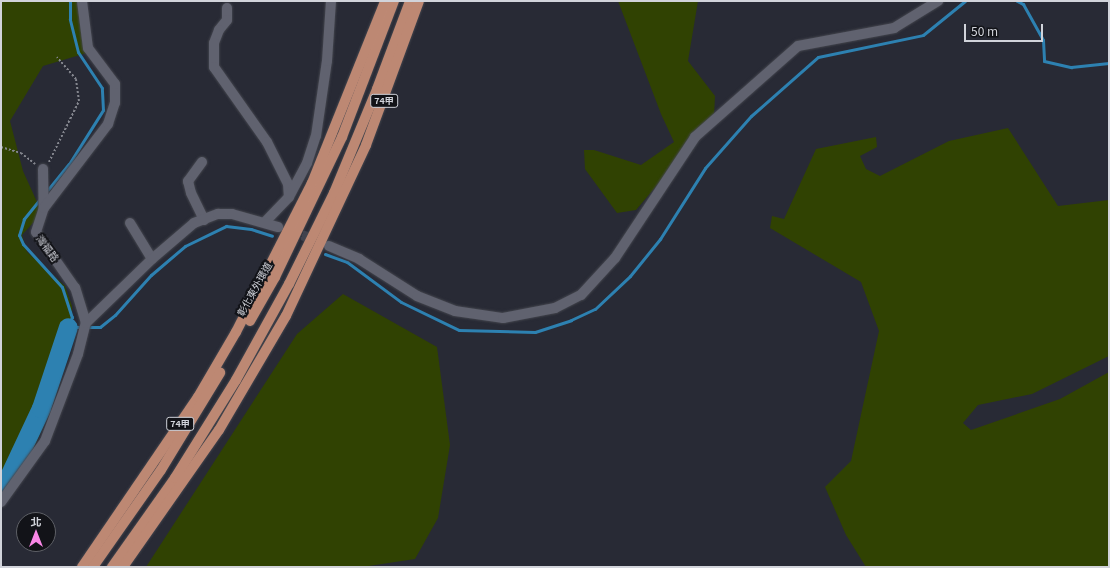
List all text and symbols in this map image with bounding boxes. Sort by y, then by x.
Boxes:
scale bar [966,16,1045,42]
text: 50 m [971,22,998,39]
road number: 74甲 [370,94,398,108]
street label: 灣福路 [34,232,62,264]
street label: 彰化東外環道 [234,260,274,318]
road number: 74甲 [166,417,194,431]
north arrow [16,512,56,552]
text: 北 [31,513,42,529]

